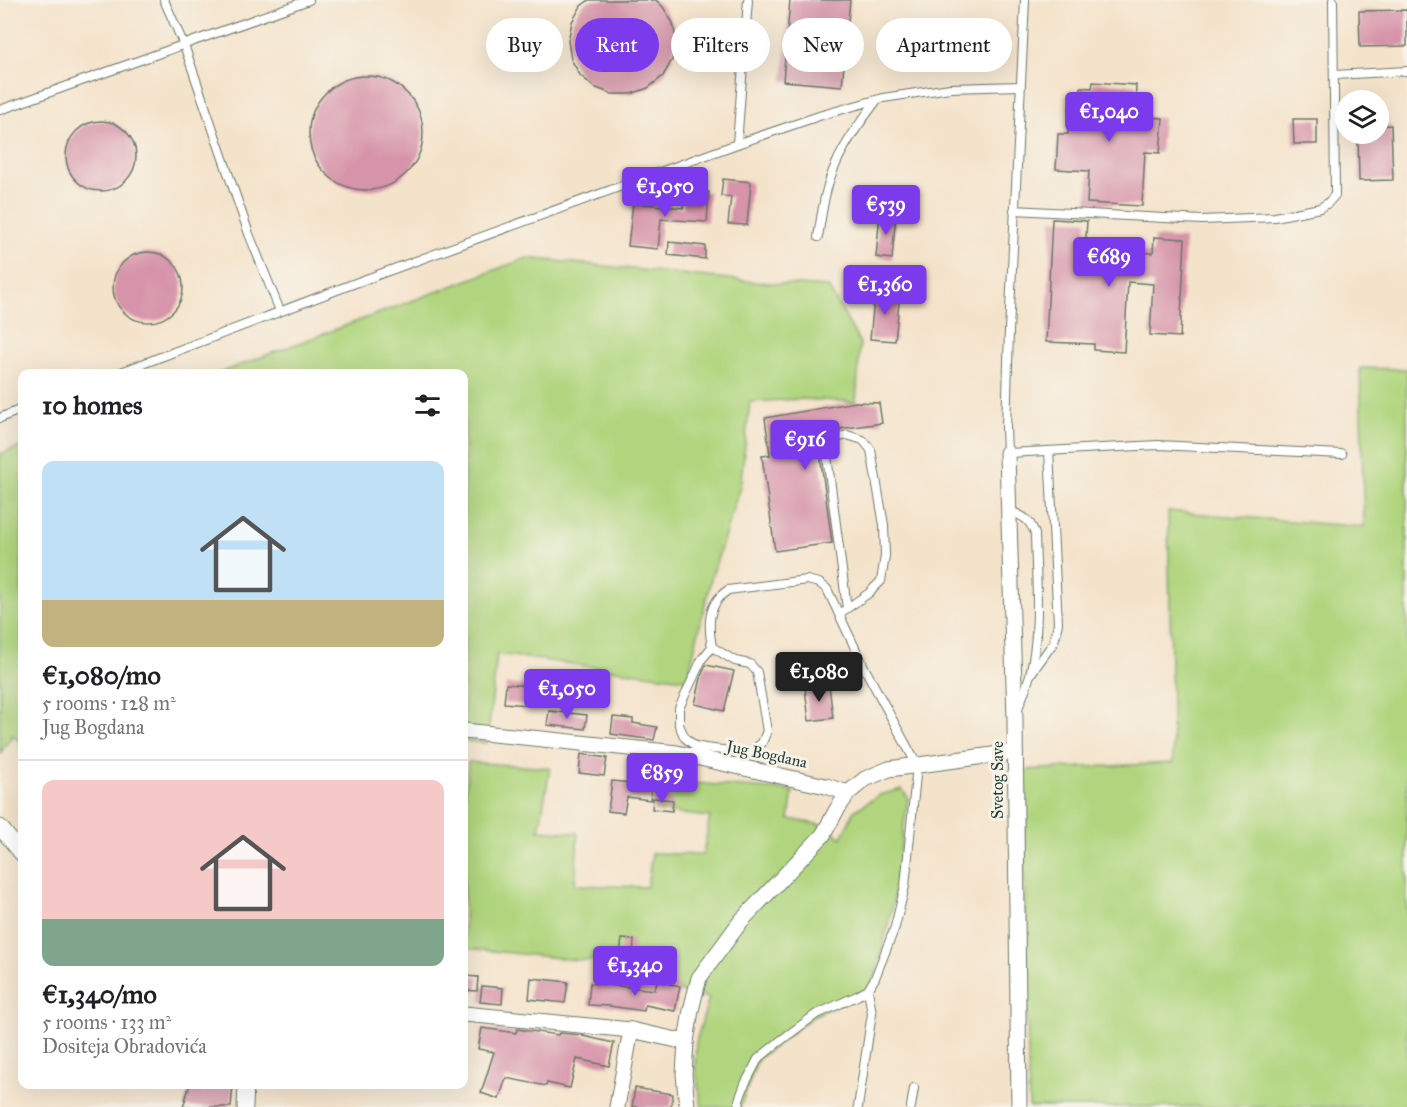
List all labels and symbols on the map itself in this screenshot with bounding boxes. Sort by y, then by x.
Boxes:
pin: €1,040 [1060,92,1158,143]
pin: €1,050 [616,167,714,218]
pin: €539 [850,185,922,236]
pin: €689 [1073,237,1145,288]
pin: €1,360 [836,265,934,316]
pin: €916 [769,420,841,471]
pin: €1,080 [770,652,868,703]
pin: €1,050 [518,669,616,720]
street label: Jug Bogdana [723,736,809,773]
street label: Svetog Save [988,741,1008,819]
pin: €859 [626,753,698,804]
pin: €1,340 [586,946,684,997]

